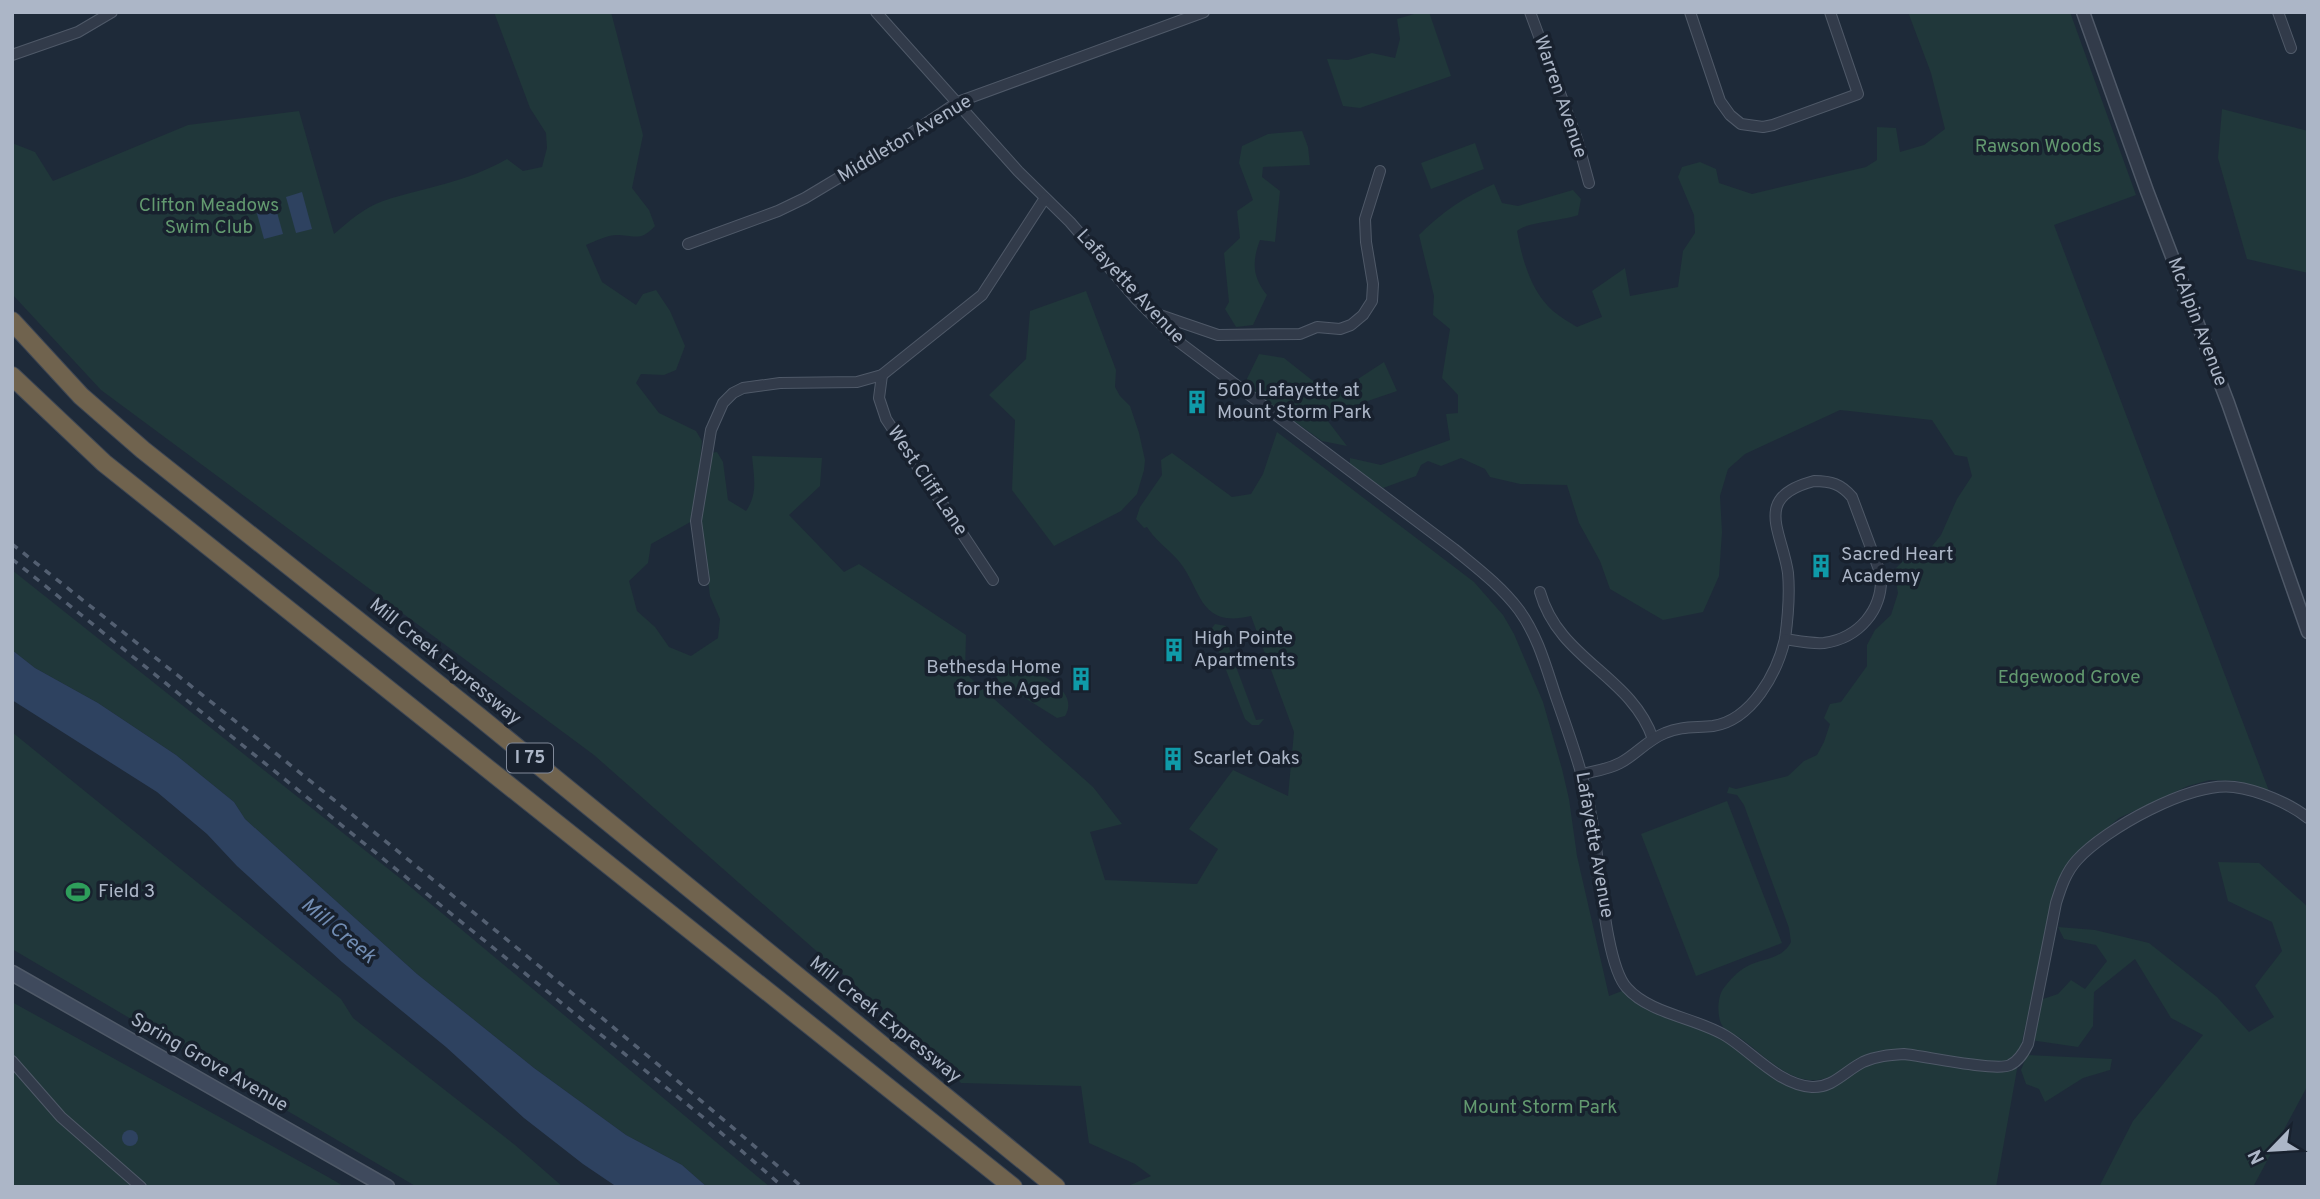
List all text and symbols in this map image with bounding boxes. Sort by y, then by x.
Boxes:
street label: Warren Avenue [1528,32,1592,162]
street label: Middleton Avenue [834,90,976,188]
park label: Rawson Woods [1975,135,2101,159]
park label: Clifton Meadows Swim Club [139,194,279,240]
street label: Lafayette Avenue [1071,225,1189,349]
street label: McAlpin Avenue [2161,254,2233,390]
place label: 500 Lafayette at Mount Storm Park [1217,379,1372,425]
building icon: 500 Lafayette at Mount Storm Park [1183,388,1211,416]
street label: West Cliff Lane [881,421,973,541]
place label: Sacred Heart Academy [1841,543,1953,589]
building icon: Sacred Heart Academy [1807,552,1835,580]
street label: Mill Creek Expressway [364,593,526,731]
place label: High Pointe Apartments [1194,627,1295,673]
building icon: High Pointe Apartments [1160,636,1188,664]
place label: Bethesda Home for the Aged [926,656,1061,702]
building icon: Bethesda Home for the Aged [1067,665,1095,693]
park label: Edgewood Grove [1998,666,2140,690]
road number: I 75 [507,744,553,772]
building icon: Scarlet Oaks [1159,745,1187,773]
place label: Scarlet Oaks [1193,747,1300,771]
street label: Lafayette Avenue [1569,770,1619,920]
sports icon: Field 3 [64,878,92,906]
place label: Field 3 [98,880,155,904]
water label: Mill Creek [295,892,381,970]
street label: Mill Creek Expressway [804,951,966,1089]
street label: Spring Grove Avenue [126,1008,292,1118]
park label: Mount Storm Park [1463,1096,1617,1120]
north arrow [2236,1115,2306,1185]
text: N [2244,1145,2271,1168]

